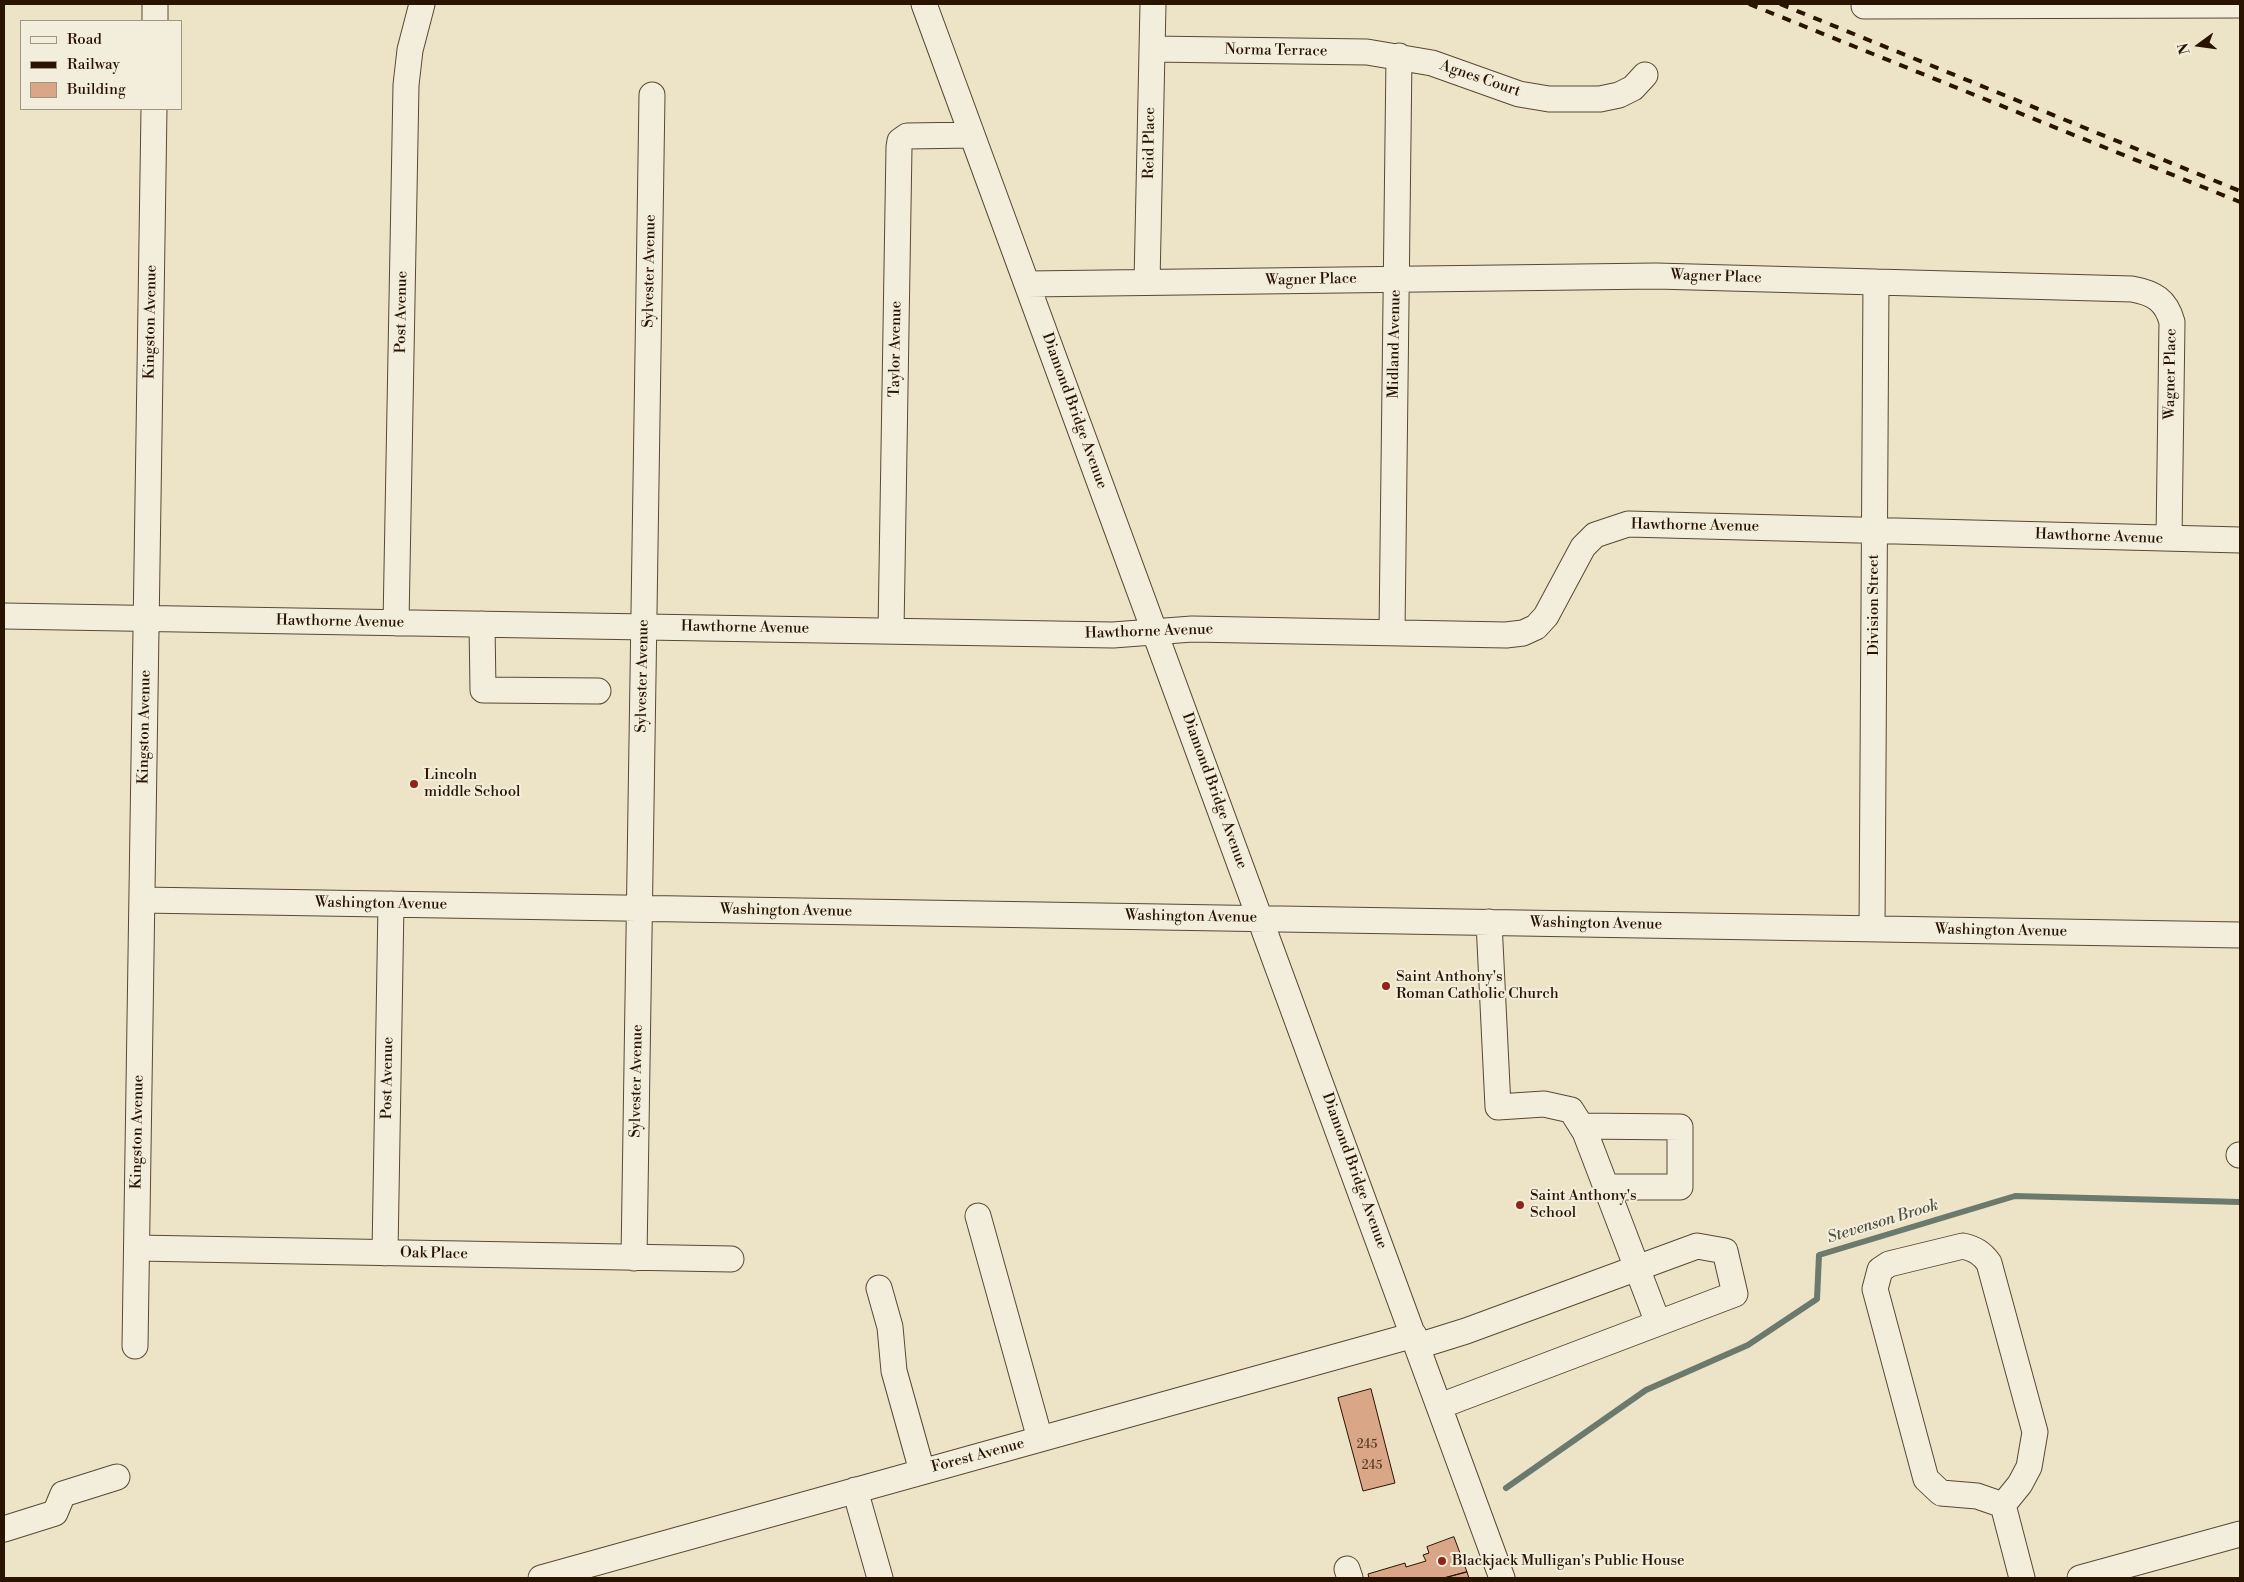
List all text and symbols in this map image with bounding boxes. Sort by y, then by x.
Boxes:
legend [20,20,182,110]
north arrow [2174,20,2224,70]
text: Road [67,30,102,49]
street label: Norma Terrace [1224,41,1328,61]
text: N [2174,41,2195,56]
text: Railway [67,55,120,74]
street label: Agnes Court [1437,57,1523,101]
text: Building [67,80,126,99]
street label: Reid Place [1140,107,1160,179]
street label: Sylvester Avenue [640,214,660,328]
street label: Kingston Avenue [141,265,161,379]
street label: Wagner Place [1670,266,1762,288]
street label: Wagner Place [1265,270,1357,290]
street label: Post Avenue [392,271,412,353]
street label: Midland Avenue [1385,289,1405,399]
street label: Taylor Avenue [886,301,906,397]
street label: Wagner Place [2161,328,2181,420]
street label: Diamond Bridge Avenue [1037,330,1111,492]
street label: Hawthorne Avenue [1631,516,1759,536]
street label: Hawthorne Avenue [2034,526,2164,548]
street label: Division Street [1865,554,1883,656]
street label: Hawthorne Avenue [276,612,404,632]
street label: Hawthorne Avenue [681,618,809,638]
street label: Sylvester Avenue [633,619,653,733]
street label: Hawthorne Avenue [1084,621,1214,643]
street label: Kingston Avenue [135,670,155,784]
street label: Diamond Bridge Avenue [1177,710,1251,872]
place label: Lincoln middle School [424,766,521,801]
marker: Lincoln middle School [408,778,420,790]
street label: Washington Avenue [315,894,447,914]
street label: Washington Avenue [720,901,852,921]
street label: Washington Avenue [1125,907,1257,927]
street label: Washington Avenue [1530,914,1662,934]
street label: Washington Avenue [1935,921,2067,941]
place label: Saint Anthony's Roman Catholic Church [1396,968,1559,1003]
marker: Saint Anthony's Roman Catholic Church [1380,980,1392,992]
street label: Sylvester Avenue [627,1024,647,1138]
street label: Post Avenue [378,1037,398,1119]
street label: Kingston Avenue [128,1075,148,1189]
street label: Diamond Bridge Avenue [1317,1090,1391,1252]
place label: Saint Anthony's School [1530,1187,1637,1222]
water label: Stevenson Brook [1825,1196,1941,1248]
marker: Saint Anthony's School [1514,1199,1526,1211]
street label: Oak Place [400,1244,468,1264]
street label: Forest Avenue [929,1435,1027,1477]
house number: 245 [1357,1438,1377,1452]
house number: 245 [1362,1459,1382,1473]
place label: Blackjack Mulligan's Public House [1452,1552,1685,1570]
marker: Blackjack Mulligan's Public House [1436,1555,1448,1567]

